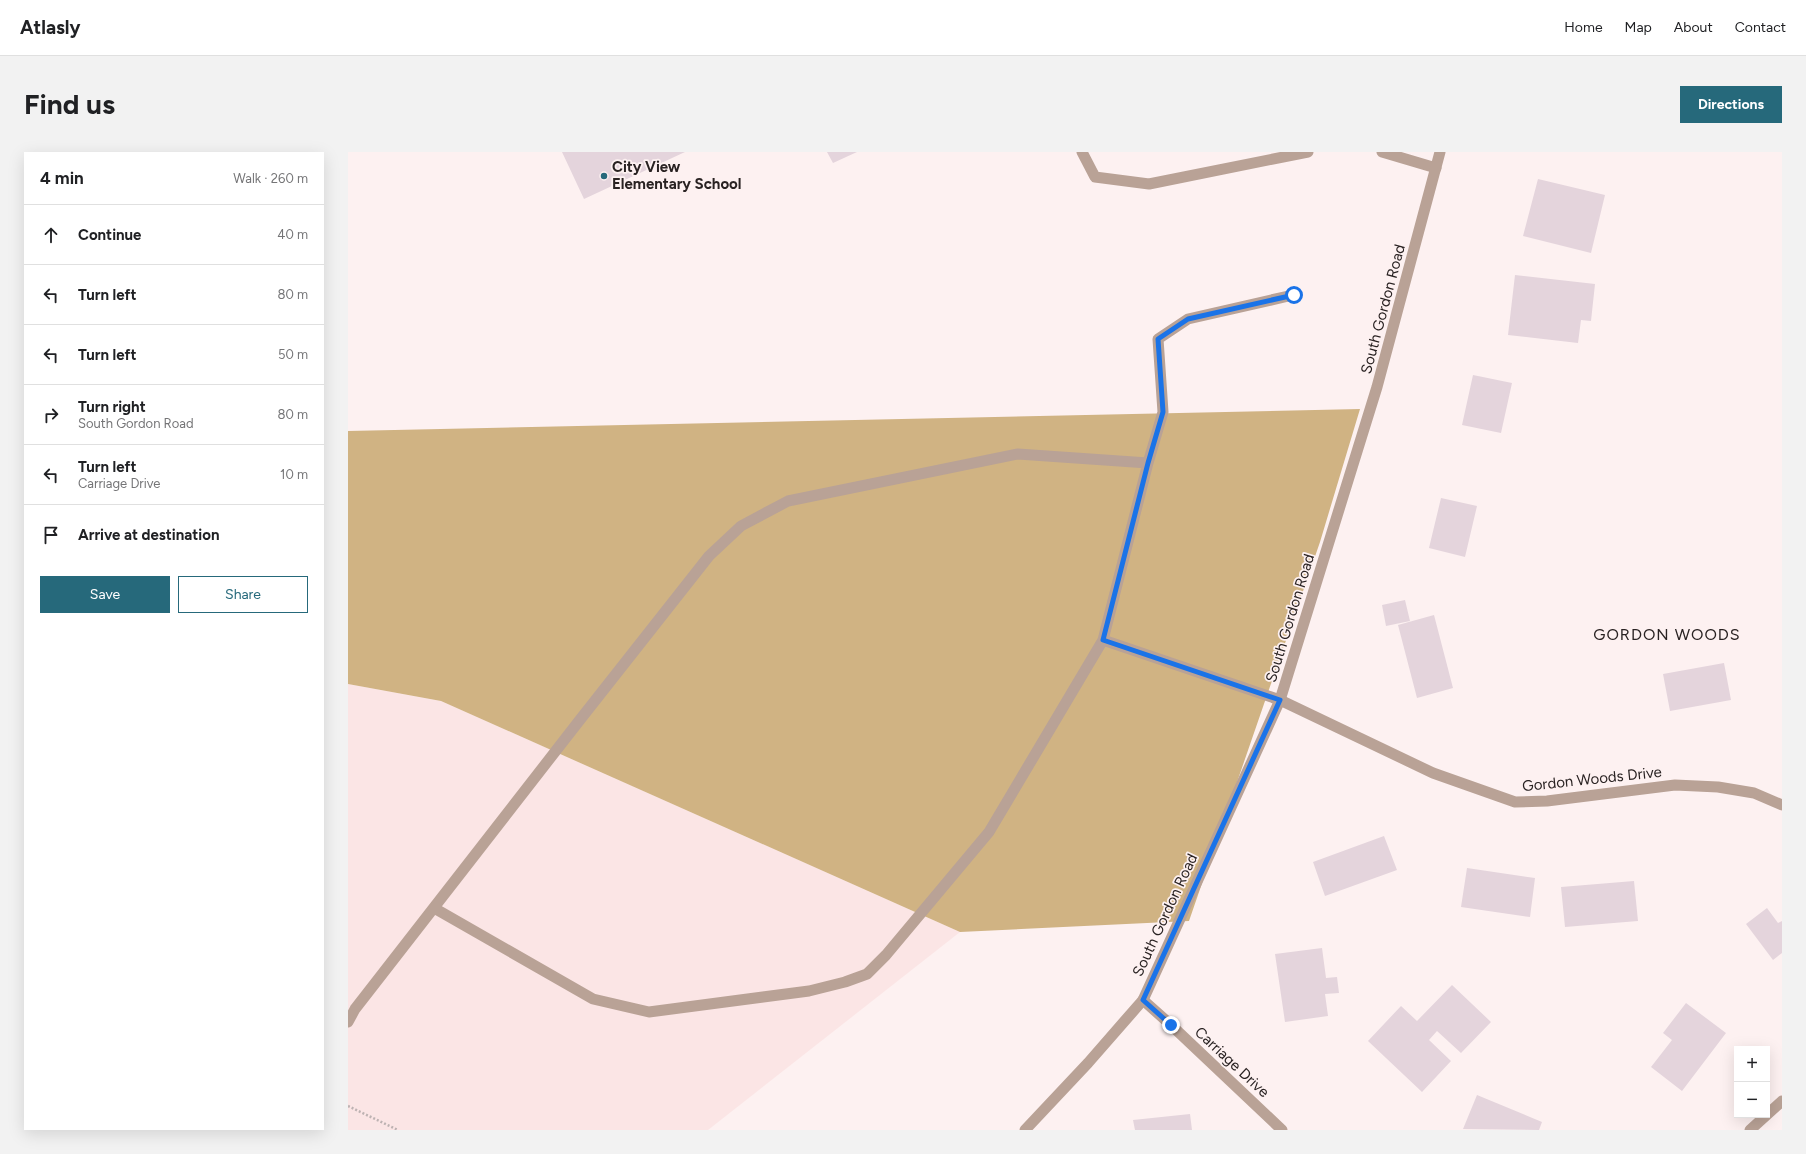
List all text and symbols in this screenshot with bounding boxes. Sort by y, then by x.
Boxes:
text: Atlasly [20,16,80,39]
text: Home [1564,19,1603,36]
text: Map [1625,19,1652,36]
text: About [1674,19,1713,36]
text: Contact [1735,19,1786,36]
button: Directions [1680,86,1782,123]
text: Find us [24,87,115,121]
place label: City View Elementary School [612,158,742,193]
text: 4 min [40,168,84,188]
text: Walk · 260 m [233,171,308,186]
marker: City View Elementary School [599,171,609,181]
icon: ahead [40,224,62,246]
text: Continue [78,226,141,244]
text: 40 m [277,227,308,242]
street label: South Gordon Road [1357,242,1409,376]
icon: left [40,284,62,306]
text: Turn left [78,286,136,304]
route start [1285,286,1303,304]
text: 80 m [277,287,308,302]
icon: left [40,344,62,366]
text: Turn left [78,346,136,364]
text: 50 m [278,347,308,362]
text: Turn right [78,398,146,416]
icon: right [40,404,62,426]
text: 80 m [277,407,308,422]
text: South Gordon Road [78,416,194,431]
text: Turn left [78,458,136,476]
icon: left [40,464,62,486]
text: 10 m [280,467,308,482]
text: Carriage Drive [78,476,160,491]
icon: arrive [40,524,62,546]
text: Arrive at destination [78,526,219,544]
street label: South Gordon Road [1262,552,1318,684]
button: Save [40,576,170,613]
button: Share [178,576,308,613]
district label: GORDON WOODS [1593,625,1741,644]
street label: Gordon Woods Drive [1521,763,1663,795]
street label: South Gordon Road [1129,851,1201,979]
route end [1162,1016,1180,1034]
street label: Carriage Drive [1191,1023,1273,1101]
map controls [1734,1046,1770,1118]
button: + [1734,1046,1770,1082]
button: − [1734,1082,1770,1118]

